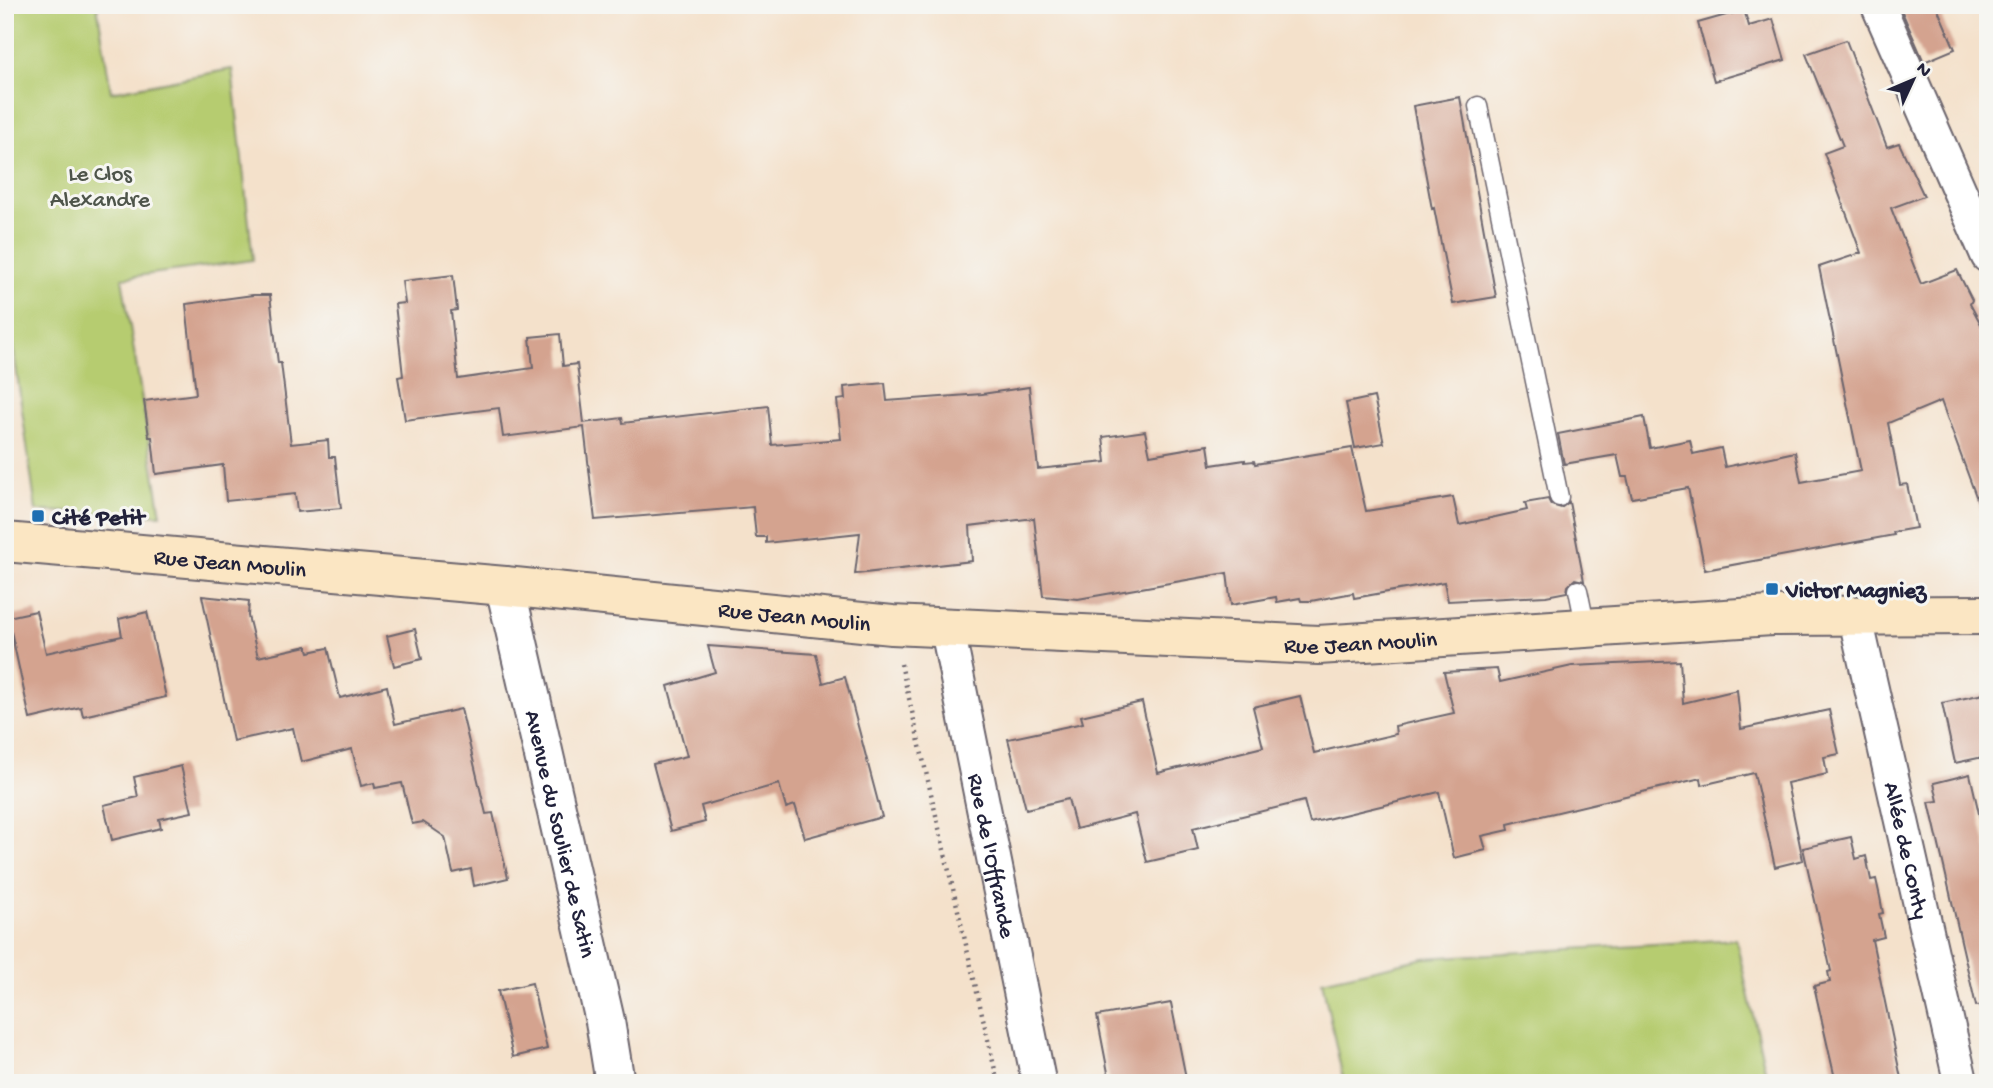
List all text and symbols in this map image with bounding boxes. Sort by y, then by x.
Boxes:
north arrow [1878,46,1948,116]
text: N [1910,58,1935,83]
park label: Le Clos Alexandre [50,162,151,215]
place label: Cité Petit [52,506,147,533]
marker: Cité Petit [30,508,46,524]
street label: Rue Jean Moulin [152,545,307,585]
place label: Victor Magniez [1785,579,1928,606]
marker: Victor Magniez [1764,581,1780,597]
street label: Rue Jean Moulin [717,598,872,640]
street label: Rue Jean Moulin [1283,627,1438,662]
street label: Avenue du Soulier de Satin [517,708,600,961]
street label: Rue de l'Offrande [960,772,1020,942]
street label: Allée de Conty [1876,780,1933,922]

